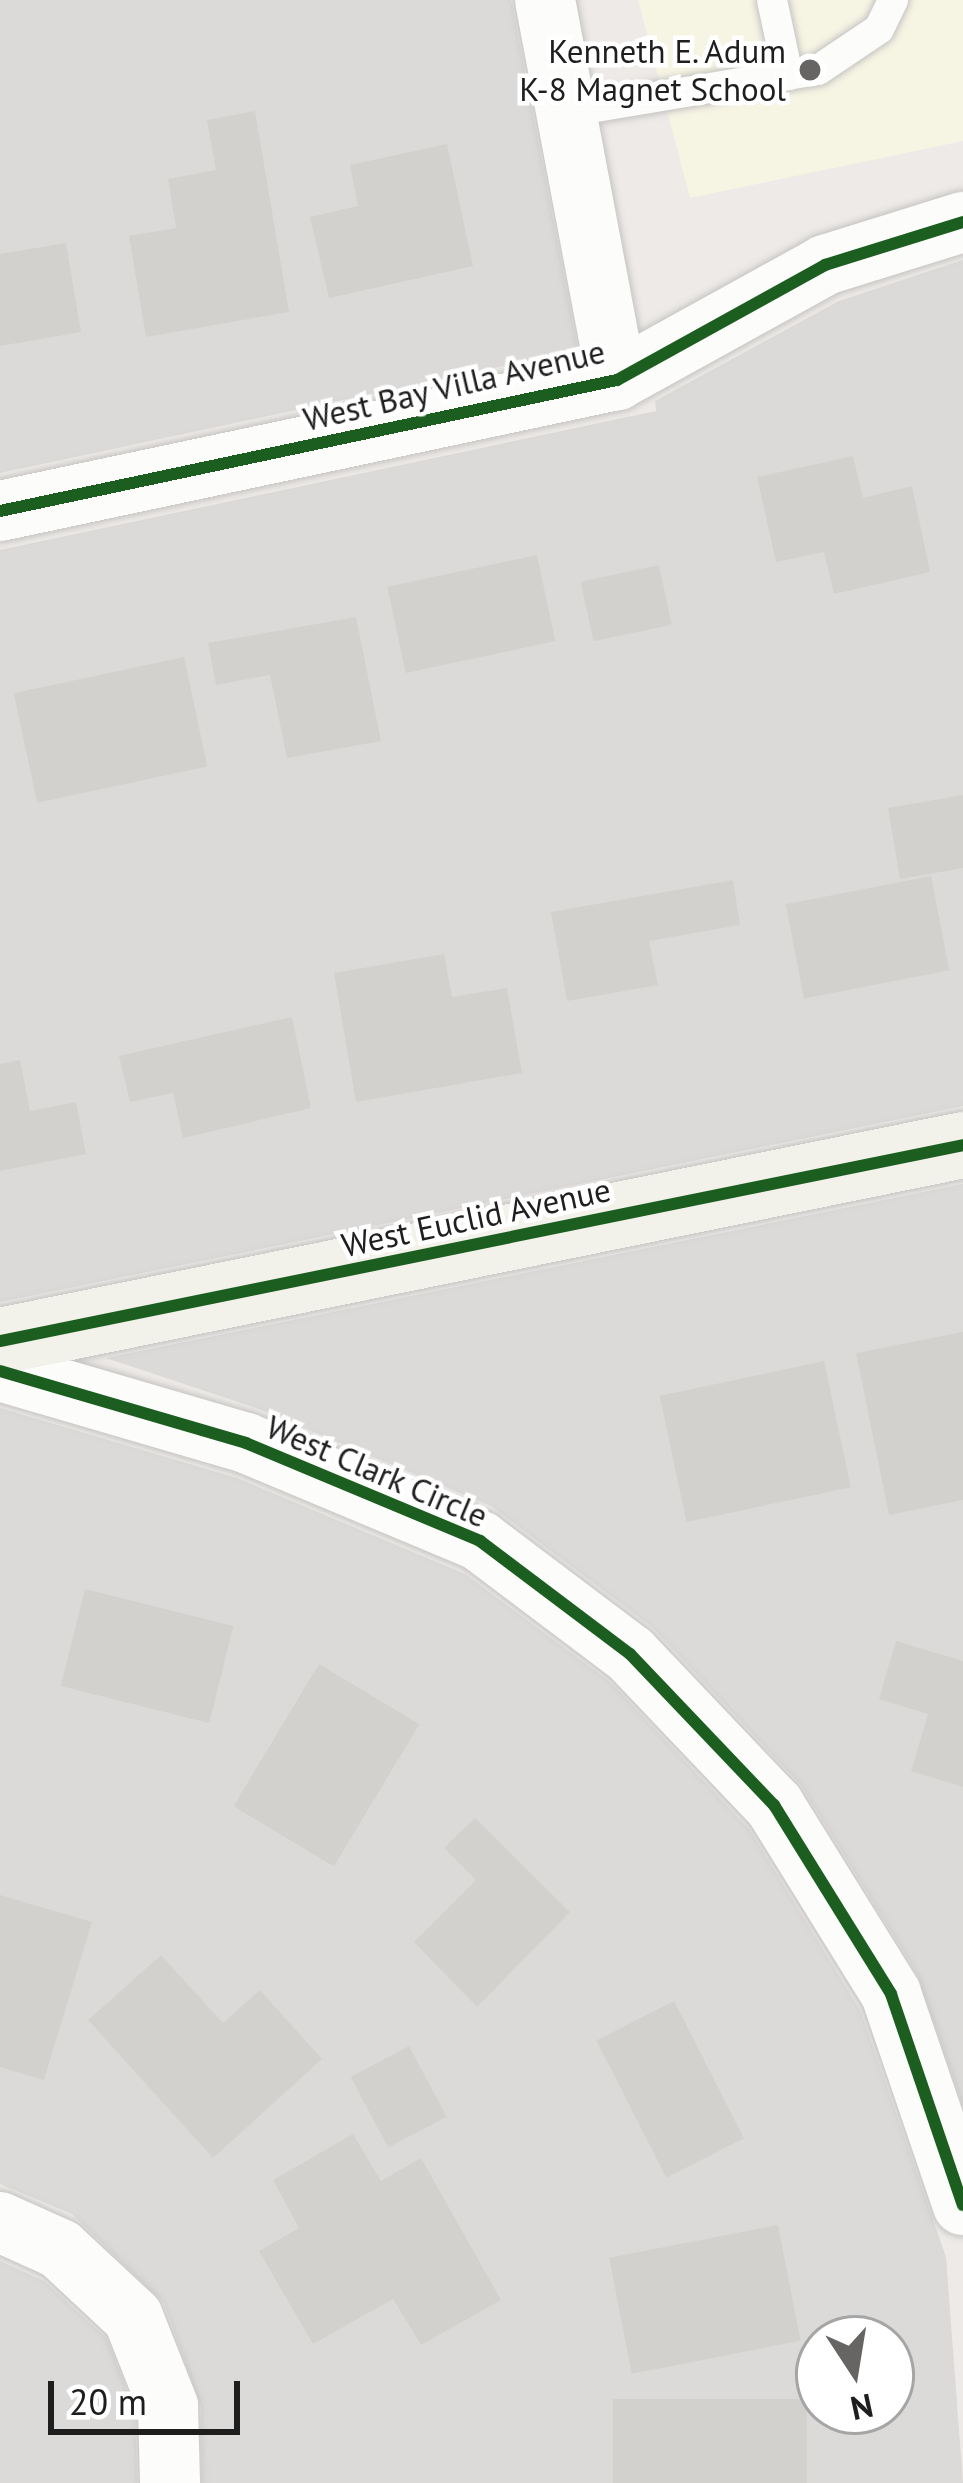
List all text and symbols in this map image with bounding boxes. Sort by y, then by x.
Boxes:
place label: Kenneth E. Adum K-8 Magnet School [519,31,786,109]
marker: Kenneth E. Adum K-8 Magnet School [797,57,823,83]
street label: West Bay Villa Avenue [298,331,610,439]
street label: West Euclid Avenue [337,1169,615,1265]
street label: West Clark Circle [260,1406,494,1536]
north arrow [795,2315,915,2435]
scale bar [54,2357,246,2431]
text: 20 m [69,2378,147,2425]
text: N [847,2384,877,2431]

